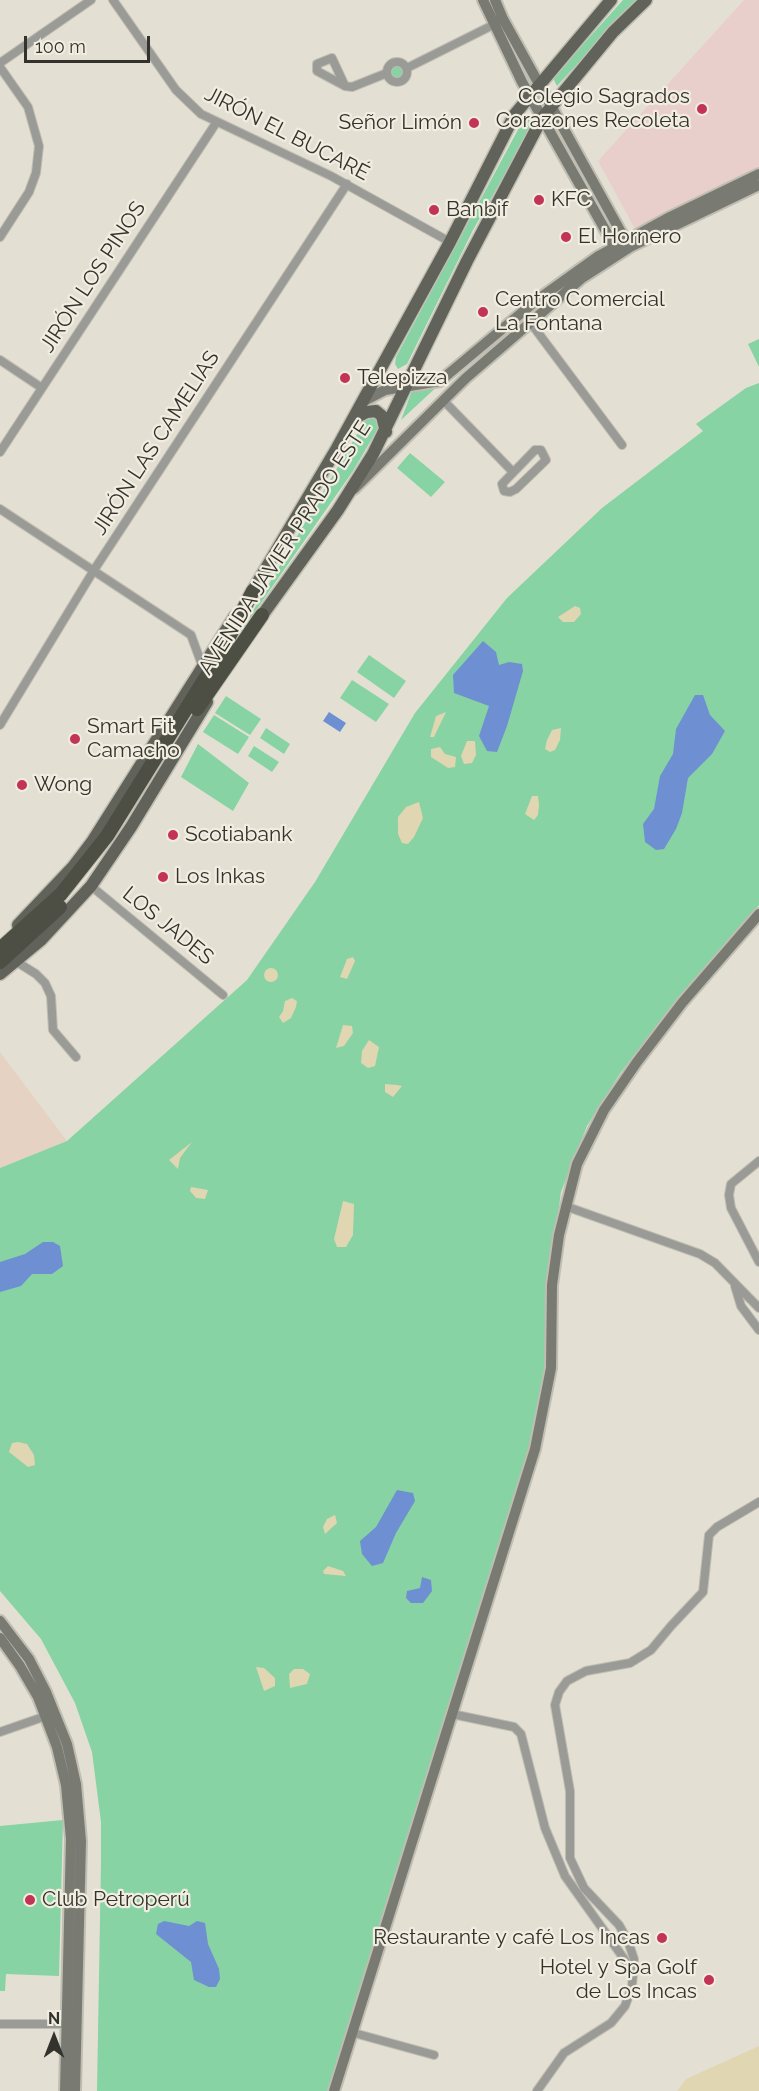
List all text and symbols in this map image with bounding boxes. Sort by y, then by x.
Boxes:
scale bar [27,24,153,62]
text: 100 m [35,36,86,57]
street label: JIRÓN EL BUCARÉ [200,82,374,186]
place label: Colegio Sagrados Corazones Recoleta [496,84,690,134]
marker: Colegio Sagrados Corazones Recoleta [695,102,709,116]
place label: Señor Limón [339,110,462,136]
marker: Señor Limón [467,116,481,130]
place label: KFC [551,187,591,213]
marker: KFC [532,193,546,207]
street label: JIRÓN LOS PINOS [35,197,151,357]
place label: Banbif [446,197,508,223]
marker: Banbif [427,203,441,217]
place label: El Hornero [578,224,681,250]
marker: El Hornero [559,230,573,244]
place label: Centro Comercial La Fontana [495,287,665,337]
marker: Centro Comercial La Fontana [476,305,490,319]
street label: JIRÓN LAS CAMELIAS [87,346,225,540]
place label: Telepizza [357,365,447,391]
marker: Telepizza [338,371,352,385]
street label: AVENIDA JAVIER PRADO ESTE [193,416,377,680]
place label: Smart Fit Camacho [87,714,180,764]
marker: Smart Fit Camacho [68,732,82,746]
place label: Wong [34,772,92,798]
marker: Wong [15,778,29,792]
place label: Scotiabank [185,822,292,848]
marker: Scotiabank [166,828,180,842]
place label: Los Inkas [175,864,265,890]
marker: Los Inkas [156,870,170,884]
street label: LOS JADES [117,882,219,970]
place label: Club Petroperú [42,1887,190,1913]
marker: Club Petroperú [23,1893,37,1907]
place label: Restaurante y café Los Incas [373,1925,650,1951]
marker: Restaurante y café Los Incas [655,1931,669,1945]
place label: Hotel y Spa Golf de Los Incas [540,1955,697,2005]
marker: Hotel y Spa Golf de Los Incas [702,1973,716,1987]
north arrow [24,2007,84,2067]
text: N [48,2009,60,2028]

